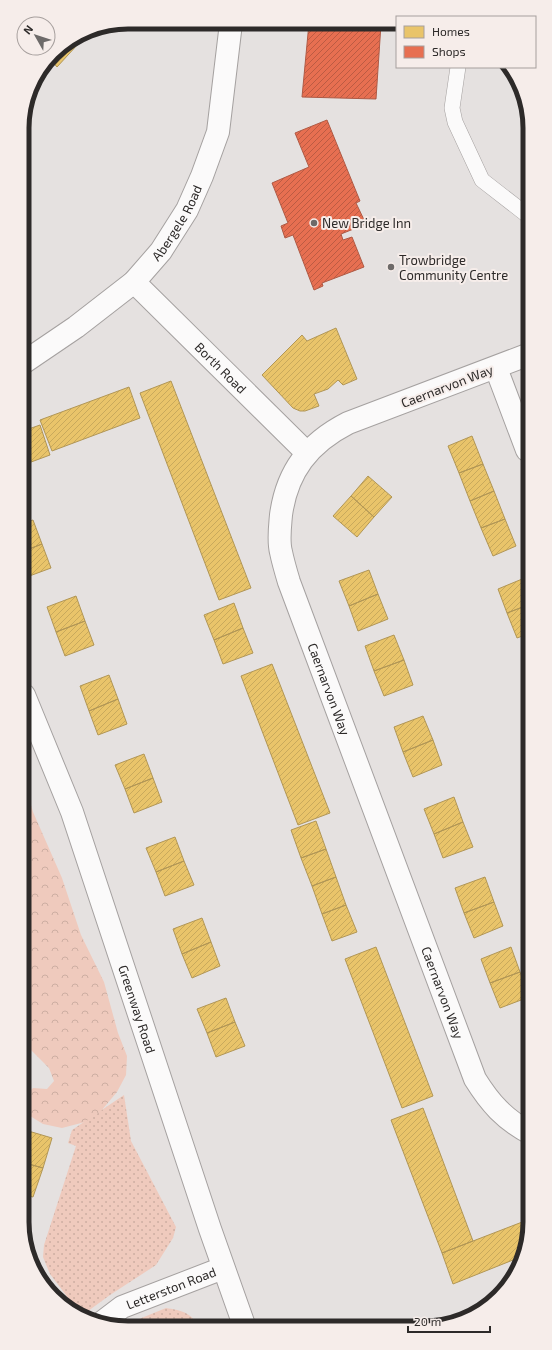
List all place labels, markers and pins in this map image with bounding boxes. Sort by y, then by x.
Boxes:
place label: New Bridge Inn [322,215,411,231]
marker: New Bridge Inn [309,218,319,228]
place label: Trowbridge Community Centre [399,252,508,283]
marker: Trowbridge Community Centre [386,262,396,272]

